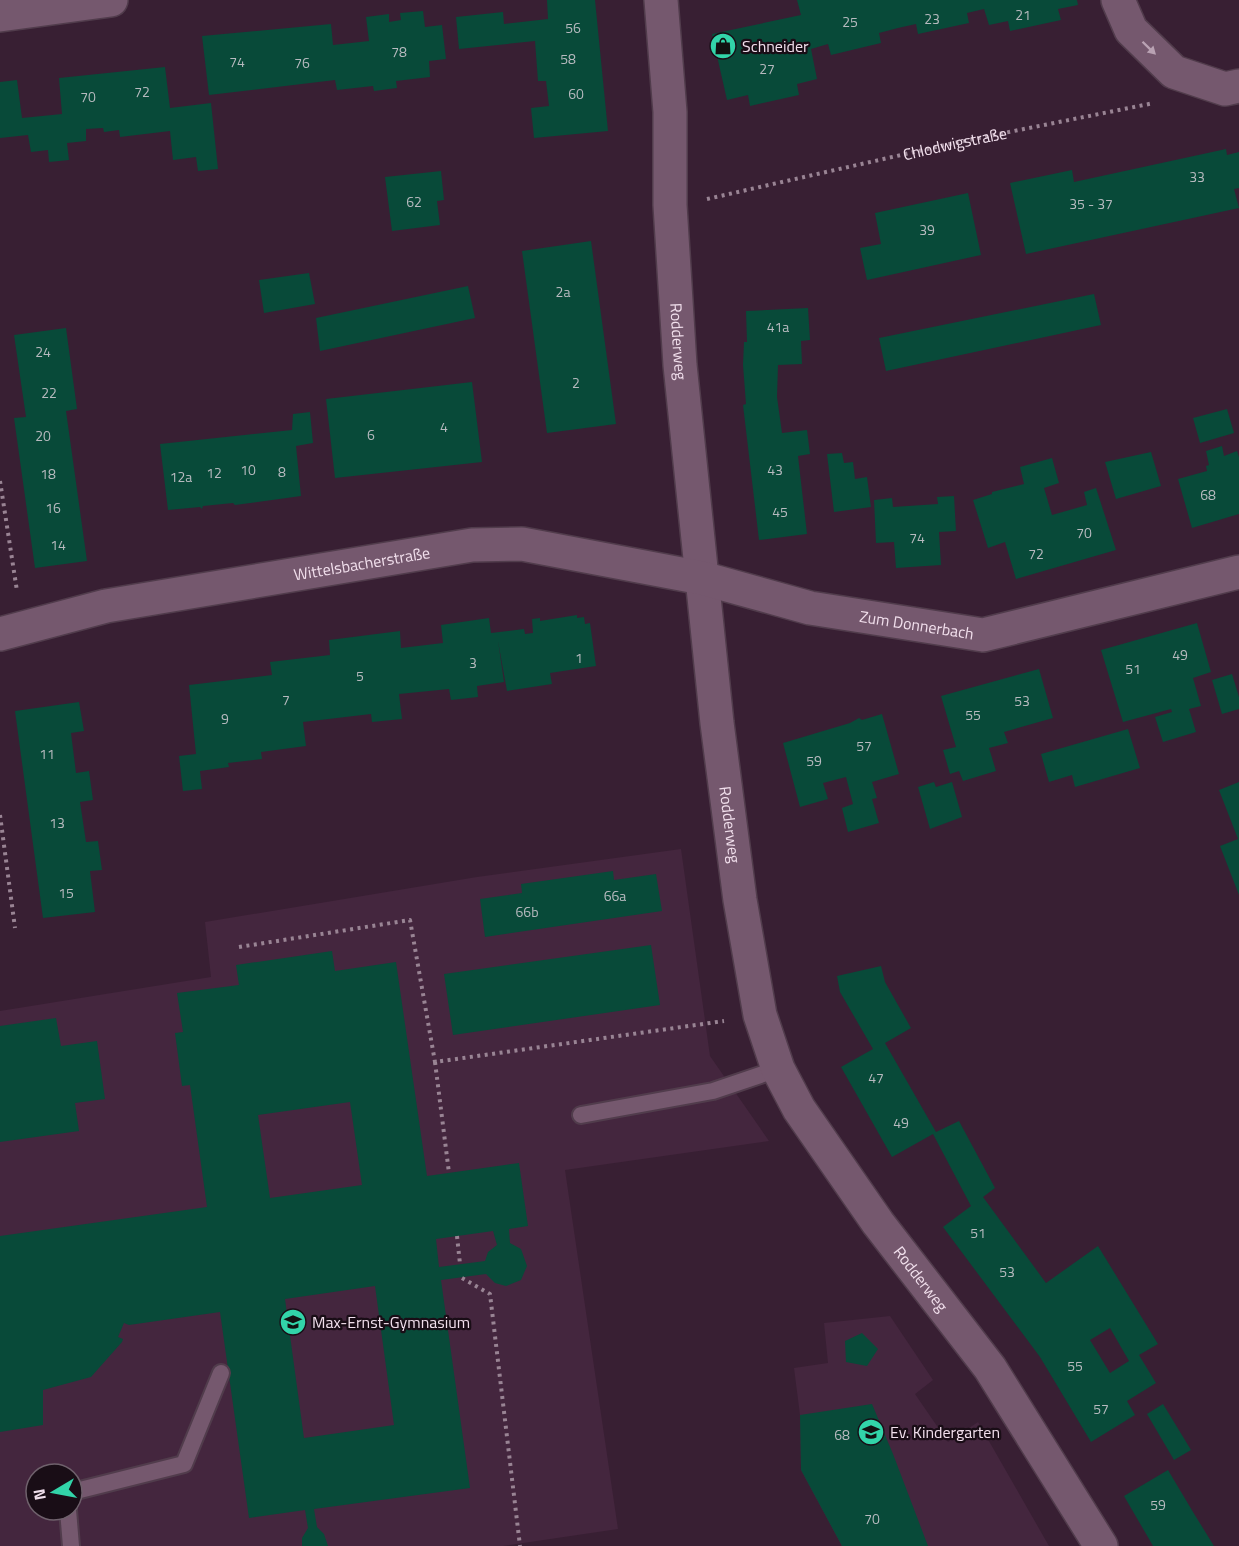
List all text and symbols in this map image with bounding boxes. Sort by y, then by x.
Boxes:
house number: 21 [1015,4,1031,25]
house number: 23 [924,8,940,29]
house number: 25 [842,11,858,32]
house number: 56 [565,17,581,38]
shop icon: Schneider [708,31,738,61]
place label: Schneider [742,34,809,58]
house number: 78 [391,41,407,62]
one-way arrow [1142,41,1157,55]
house number: 58 [560,48,576,69]
house number: 74 [229,51,245,72]
house number: 76 [294,52,310,73]
house number: 27 [759,58,775,79]
house number: 72 [134,81,150,102]
house number: 60 [568,83,584,104]
house number: 70 [80,86,96,107]
street label: Chlodwigstraße [900,121,1009,166]
house number: 33 [1189,166,1205,187]
house number: 62 [406,191,422,212]
house number: 35 - 37 [1069,193,1113,214]
house number: 39 [919,219,935,240]
house number: 2a [556,281,570,302]
street label: Rodderweg [664,302,693,381]
house number: 41a [767,316,789,337]
house number: 24 [35,341,51,362]
house number: 2 [572,372,580,393]
house number: 22 [41,382,57,403]
house number: 4 [440,416,448,437]
house number: 6 [367,424,375,445]
house number: 20 [35,425,51,446]
house number: 10 [240,459,256,480]
house number: 43 [767,459,783,480]
house number: 8 [278,461,286,482]
house number: 12 [206,462,222,483]
house number: 18 [40,463,56,484]
house number: 12a [170,466,192,487]
house number: 68 [1200,484,1216,505]
house number: 16 [45,497,61,518]
house number: 45 [772,501,788,522]
house number: 70 [1076,522,1092,543]
house number: 74 [909,527,925,548]
house number: 14 [50,534,66,555]
street label: Wittelsbacherstraße [292,540,432,587]
house number: 72 [1028,543,1044,564]
street label: Zum Donnerbach [858,604,976,645]
house number: 49 [1172,644,1188,665]
house number: 1 [575,647,583,668]
house number: 3 [469,652,477,673]
house number: 51 [1125,658,1141,679]
house number: 5 [356,665,364,686]
house number: 7 [282,689,290,710]
house number: 53 [1014,690,1030,711]
house number: 55 [965,704,981,725]
house number: 9 [221,708,229,729]
house number: 57 [856,735,872,756]
house number: 11 [39,743,55,764]
house number: 59 [806,750,822,771]
street label: Rodderweg [713,785,747,864]
house number: 13 [49,812,65,833]
house number: 15 [58,882,74,903]
house number: 66a [604,885,626,906]
house number: 66b [515,901,539,922]
house number: 47 [868,1067,884,1088]
house number: 49 [893,1112,909,1133]
house number: 51 [970,1222,986,1243]
street label: Rodderweg [888,1241,954,1317]
house number: 53 [999,1261,1015,1282]
school or university icon: Max-Ernst-Gymnasium [278,1307,308,1337]
place label: Max-Ernst-Gymnasium [312,1310,470,1334]
house number: 55 [1067,1355,1083,1376]
house number: 57 [1093,1398,1109,1419]
school or university icon: Ev. Kindergarten [856,1417,886,1447]
place label: Ev. Kindergarten [890,1420,1000,1444]
house number: 68 [834,1424,850,1445]
north arrow [24,1462,84,1522]
text: N [26,1487,52,1502]
house number: 59 [1150,1494,1166,1515]
house number: 70 [864,1508,880,1529]

